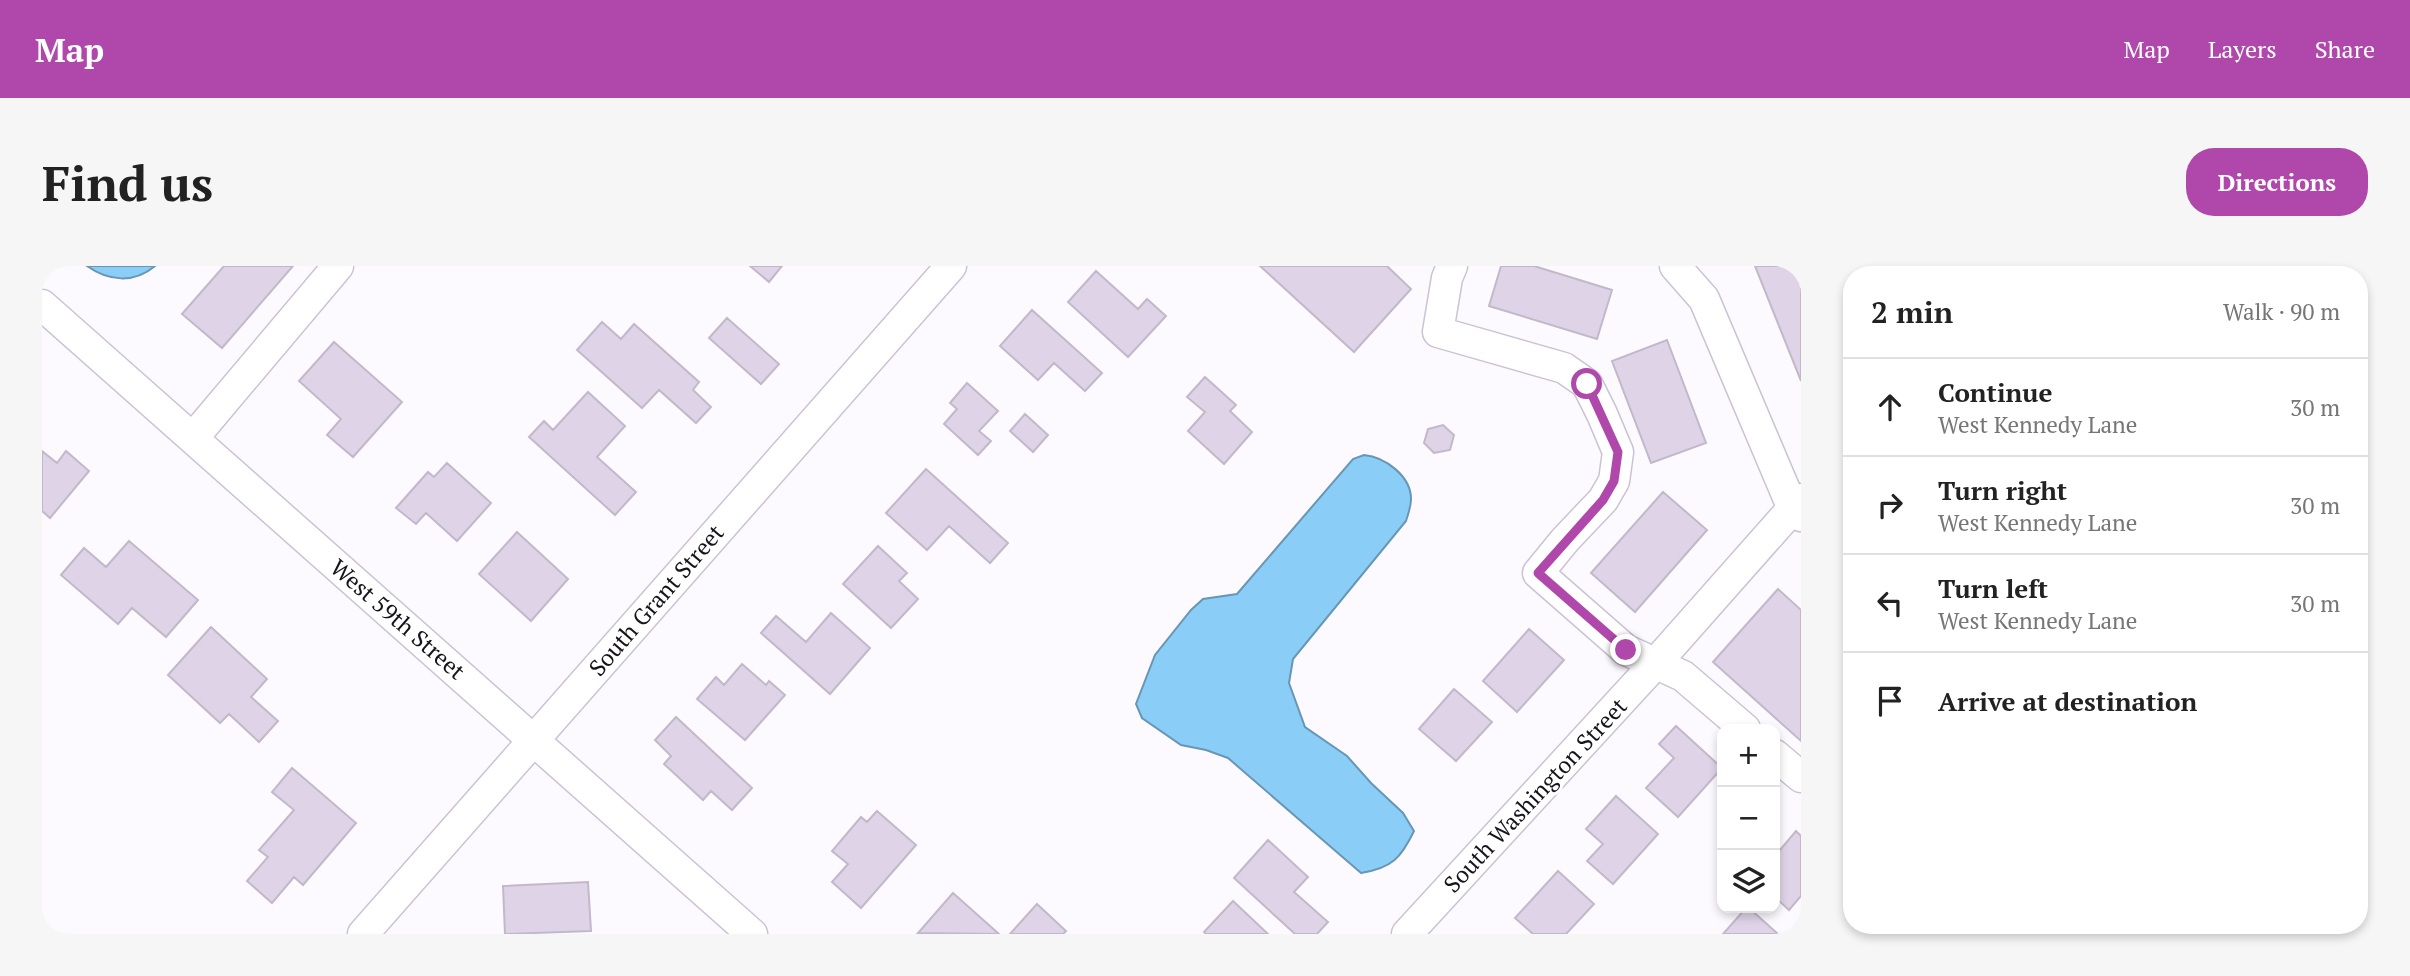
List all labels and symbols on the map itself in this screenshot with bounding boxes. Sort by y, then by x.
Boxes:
route start [1571,368,1602,399]
street label: South Grant Street [582,517,731,682]
street label: West 59th Street [324,552,472,686]
route end [1610,634,1641,665]
street label: South Washington Street [1437,691,1634,899]

